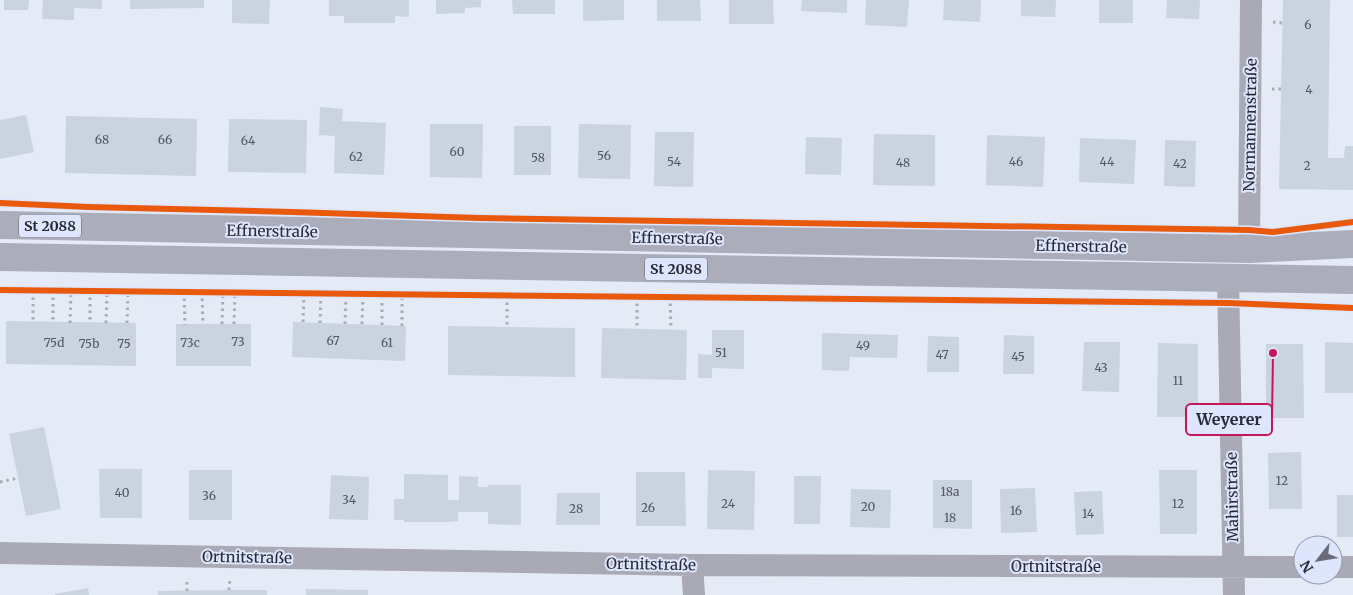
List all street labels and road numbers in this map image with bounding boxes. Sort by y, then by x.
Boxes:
street label: Normannenstraße [1239,58,1261,192]
road number: St 2088 [19,215,81,238]
street label: Effnerstraße [226,221,318,241]
street label: Effnerstraße [631,228,723,248]
street label: Effnerstraße [1035,236,1127,256]
road number: St 2088 [645,258,707,280]
street label: Mahirstraße [1222,452,1242,542]
street label: Ortnitstraße [202,547,292,567]
street label: Ortnitstraße [606,554,696,574]
street label: Ortnitstraße [1011,557,1101,576]

